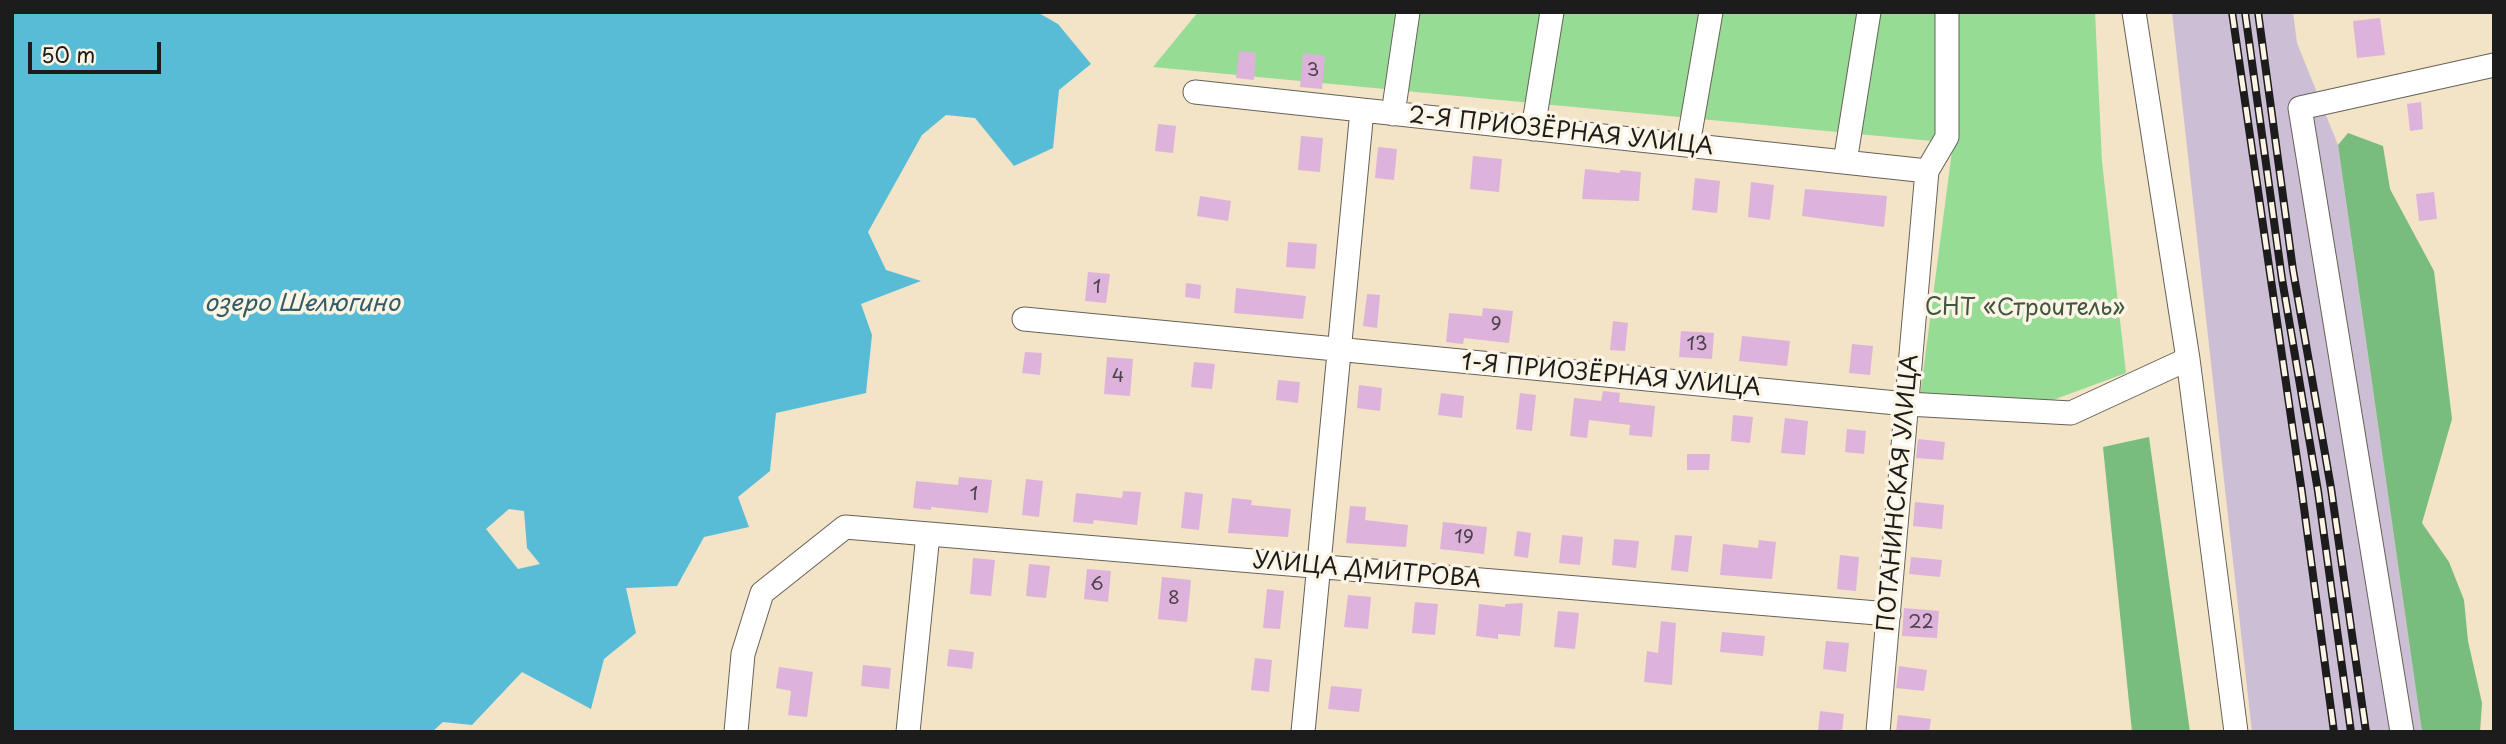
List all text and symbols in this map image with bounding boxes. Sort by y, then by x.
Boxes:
scale bar [32,28,164,72]
text: 50 m [41,38,95,70]
house number: 3 [1307,60,1319,82]
street label: 2-Я ПРИОЗЁРНАЯ УЛИЦА [1407,102,1715,162]
house number: 1 [1093,277,1101,299]
water label: озеро Шелюгино [204,290,400,318]
park label: СНТ «Строитель» [1925,295,2125,323]
house number: 9 [1490,314,1502,336]
house number: 13 [1686,334,1708,356]
street label: 1-Я ПРИОЗЁРНАЯ УЛИЦА [1460,349,1762,403]
street label: ПОТАНИНСКАЯ УЛИЦА [1873,353,1925,633]
house number: 4 [1112,366,1124,388]
house number: 1 [970,484,978,506]
house number: 19 [1454,527,1474,549]
street label: УЛИЦА ДМИТРОВА [1252,547,1482,595]
house number: 6 [1090,574,1104,596]
house number: 8 [1168,588,1180,610]
house number: 22 [1908,612,1934,634]

